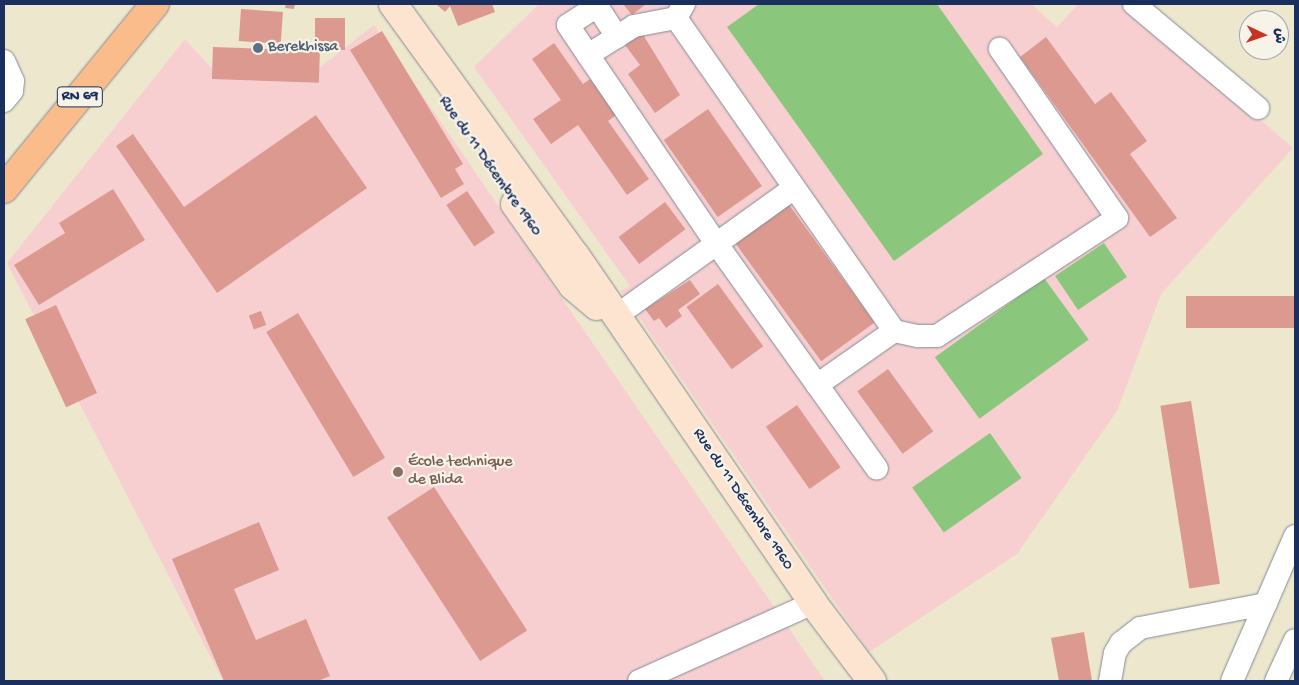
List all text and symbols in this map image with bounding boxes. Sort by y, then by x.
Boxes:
north arrow [1239,10,1289,60]
text: ش [1270,28,1287,44]
place label: Berekhissa [268,38,338,58]
marker: Berekhissa [252,42,264,54]
road number: RN 69 [56,84,104,110]
street label: Rue du 11 Décembre 1960 [433,93,545,241]
street label: Rue du 11 Décembre 1960 [687,425,797,575]
place label: École technique de Blida [408,453,513,491]
marker: École technique de Blida [392,466,404,478]

